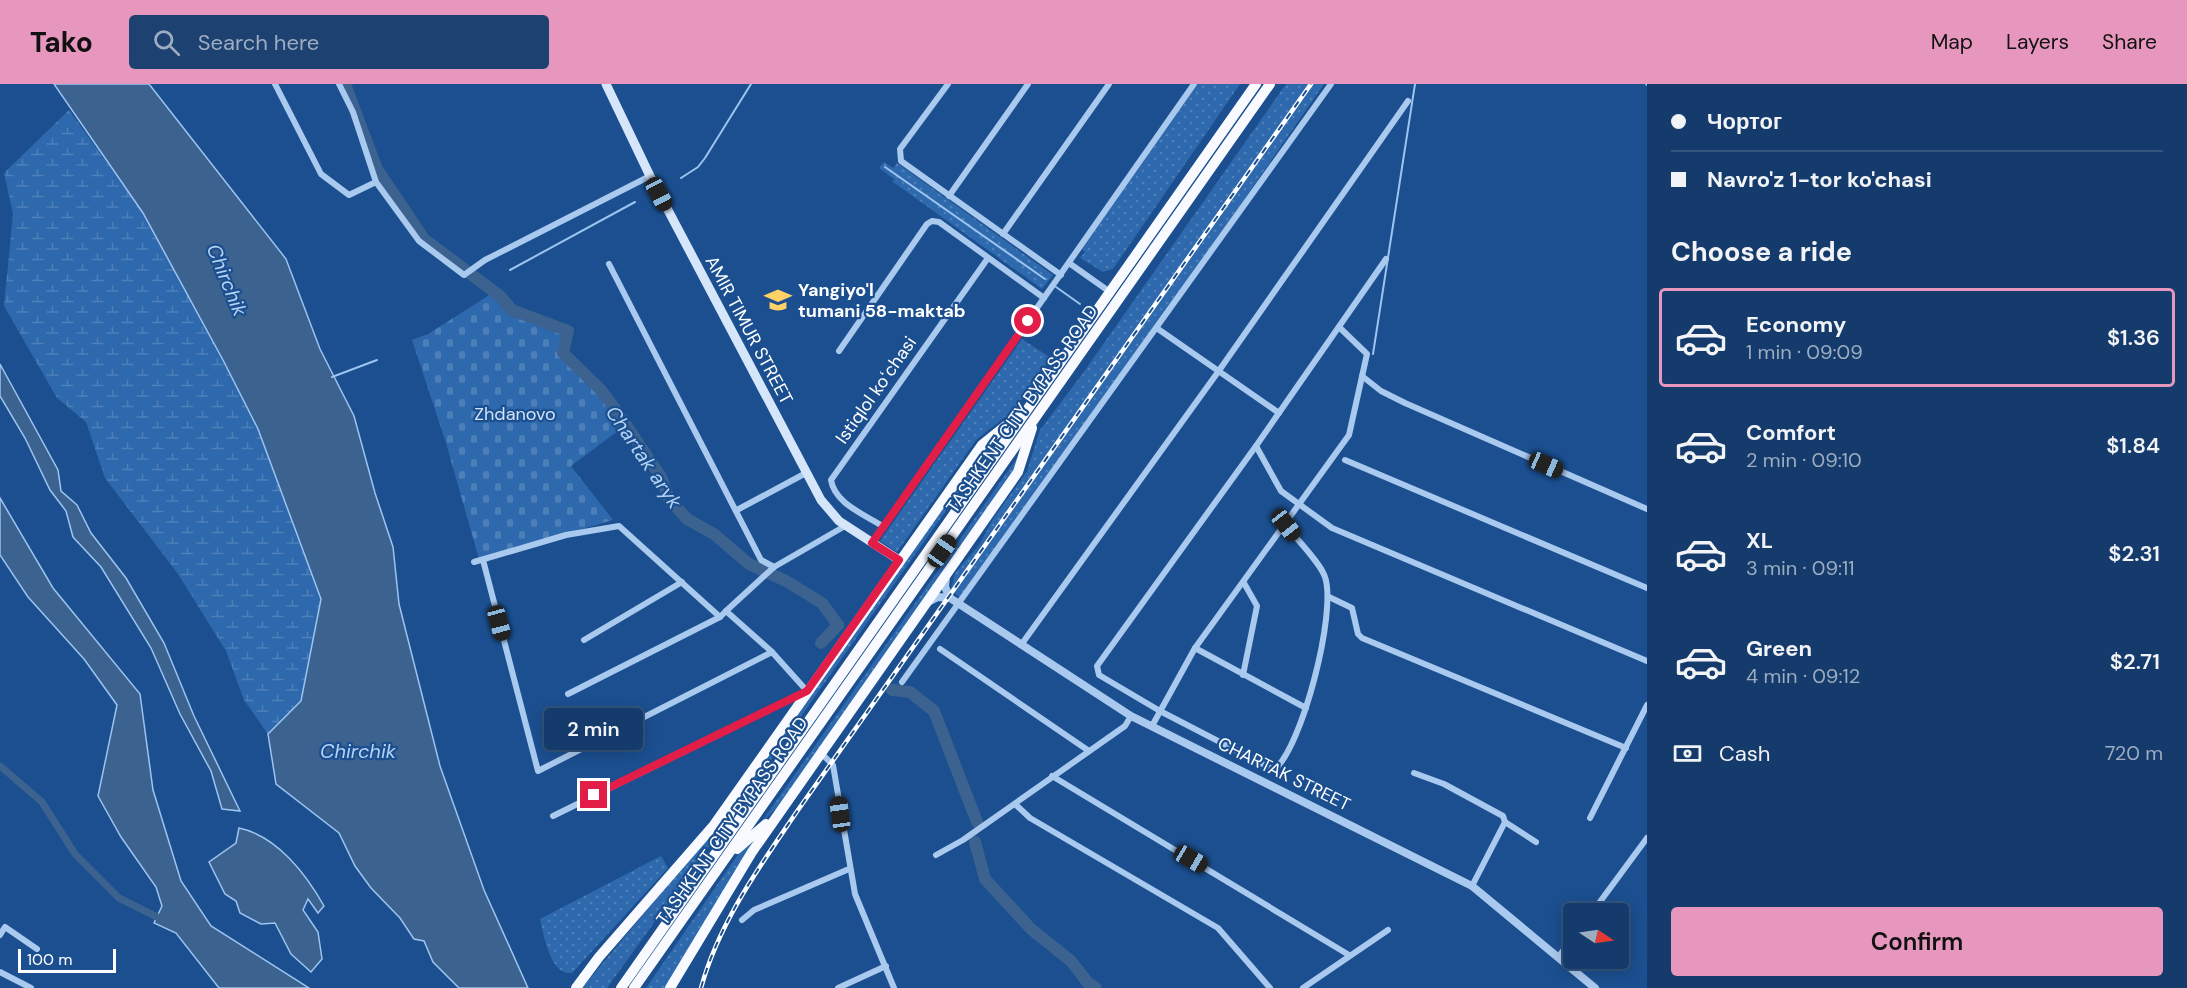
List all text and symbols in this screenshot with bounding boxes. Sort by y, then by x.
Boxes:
search box [129,15,549,69]
text: Tako [30,24,93,61]
icon: search [150,26,183,59]
text: Search here [198,28,319,57]
text: Map [1931,28,1973,56]
text: Layers [2006,28,2069,56]
text: Share [2102,28,2157,56]
text: Чортог [1707,107,1782,136]
text: Navro'z 1-tor ko'chasi [1707,165,1932,194]
car [643,174,675,214]
text: Choose a ride [1671,234,1852,269]
water label: Chirchik [201,240,254,321]
street label: AMIR TIMUR STREET [700,252,798,408]
place label: Yangiyo'l tumani 58-maktab [798,278,966,323]
school or university icon: Yangiyo'l tumani 58-maktab [763,285,793,315]
street label: TASHKENT CITY BYPASS ROAD [941,300,1103,518]
route start [1014,307,1041,334]
text: Economy [1746,310,1846,339]
icon: car [1674,311,1728,365]
text: $1.36 [2107,323,2160,352]
street label: Istiqlol koʻchasi [830,332,922,448]
text: 1 min · 09:09 [1746,339,1863,365]
water label: Chartak aryk [600,400,688,514]
park label: Zhdanovo [474,402,556,426]
text: Comfort [1746,418,1836,447]
icon: car [1674,419,1728,473]
text: $1.84 [2106,431,2160,460]
text: 2 min · 09:10 [1746,447,1862,473]
car [1526,449,1566,481]
car [1268,505,1304,545]
text: XL [1746,526,1773,555]
icon: car [1674,527,1728,581]
car [924,531,960,571]
text: $2.31 [2108,539,2160,568]
text: 3 min · 09:11 [1746,555,1855,581]
car [486,603,512,643]
text: Green [1746,634,1812,663]
icon: car [1674,635,1728,689]
text: $2.71 [2110,647,2160,676]
text: 4 min · 09:12 [1746,663,1860,689]
callout: 2 min [544,708,644,750]
street label: TASHKENT CITY BYPASS ROAD [651,712,813,930]
text: 2 min [567,716,620,742]
street label: CHARTAK STREET [1214,731,1354,817]
icon: cash [1671,737,1704,770]
water label: Chirchik [320,738,397,764]
text: Cash [1719,739,1770,768]
text: 720 m [2105,740,2163,766]
route end [580,781,607,808]
car [829,795,851,833]
car [1171,842,1211,876]
north arrow [1563,903,1629,969]
map controls [1563,903,1629,969]
button: Confirm [1671,907,2163,976]
scale bar [18,946,116,974]
text: 100 m [27,949,72,970]

